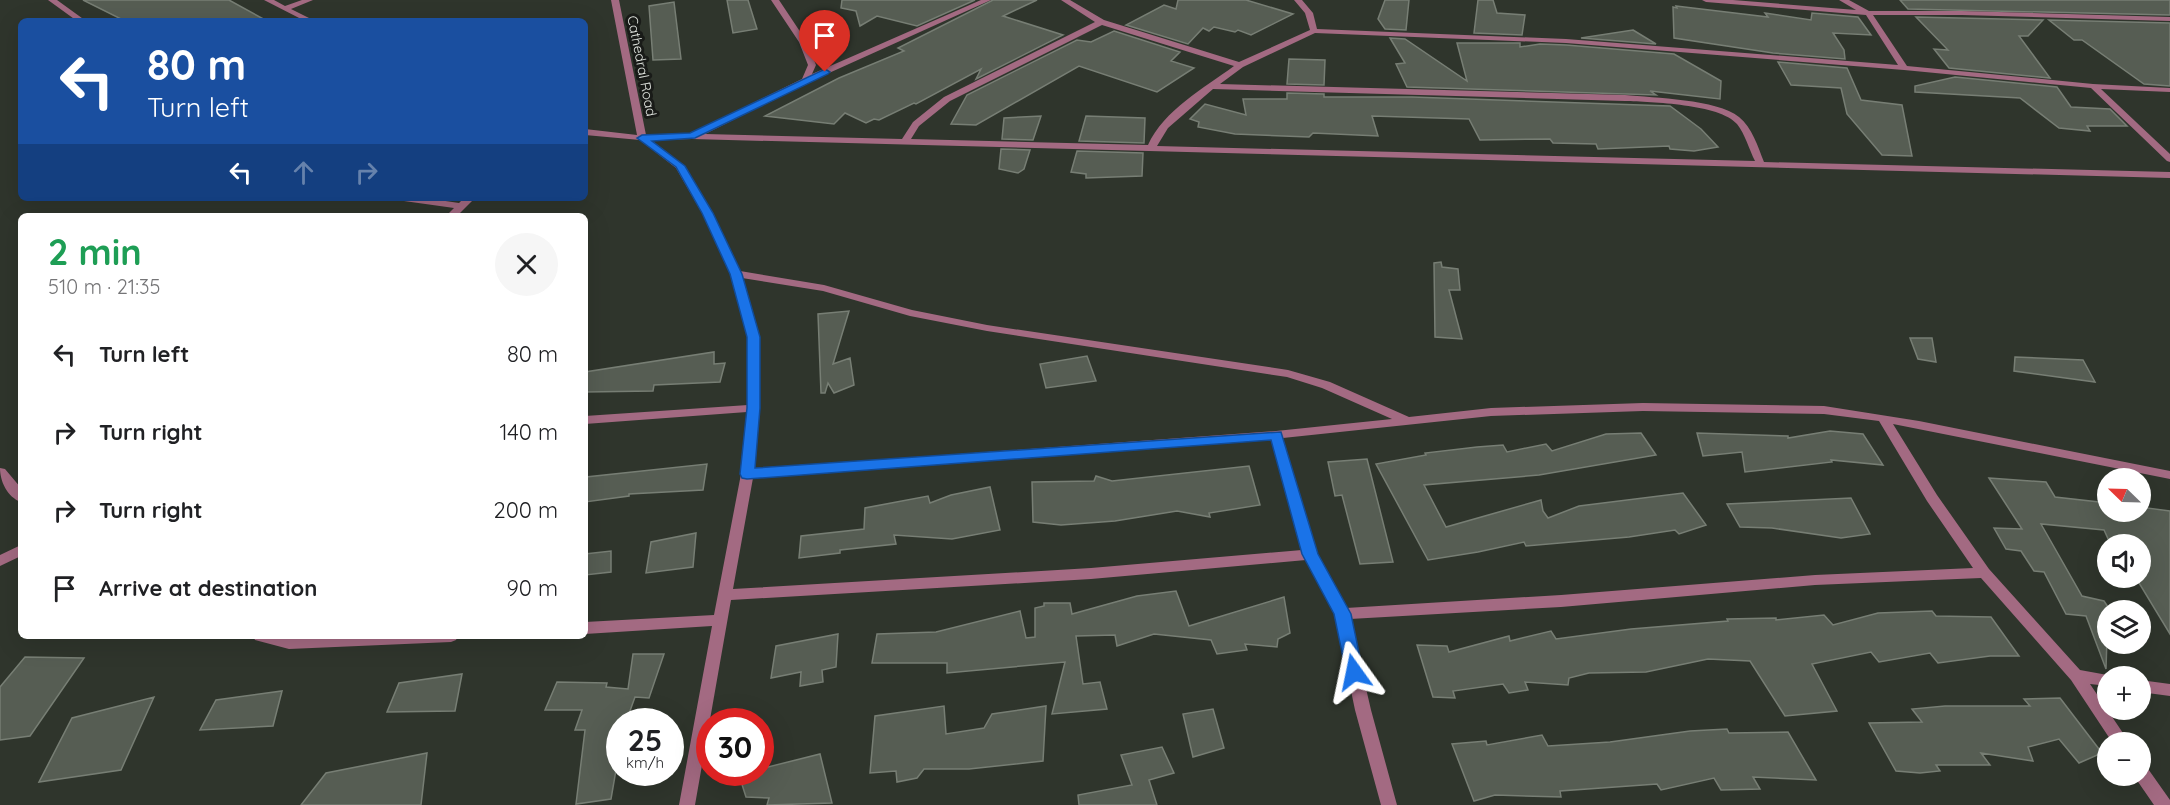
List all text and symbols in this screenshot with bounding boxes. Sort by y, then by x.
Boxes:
pin [799,10,850,72]
street label: Cathedral Road [623,14,661,118]
icon: arrive [808,19,841,52]
text: 80 m [147,38,246,91]
icon: left [48,42,126,120]
text: Turn left [147,90,249,124]
icon: left [224,156,257,189]
icon: ahead [287,156,320,189]
icon: right [350,156,383,189]
text: 2 min [48,229,142,274]
button: close [495,233,558,296]
text: 510 m · 21:35 [48,274,160,299]
icon: left [48,338,81,371]
text: Turn left [99,340,189,368]
text: 80 m [507,340,558,368]
icon: right [48,416,81,449]
text: Turn right [99,418,203,446]
text: 140 m [499,418,558,446]
north arrow [2097,468,2151,522]
map controls [2097,468,2151,786]
icon: right [48,494,81,527]
text: Turn right [99,496,203,524]
text: 200 m [494,496,558,524]
button: sound [2097,534,2151,588]
icon: arrive [48,572,81,605]
text: Arrive at destination [99,574,317,602]
text: 90 m [507,574,558,602]
button: layers [2097,600,2151,654]
position arrow [1322,640,1386,704]
button: + [2097,666,2151,720]
speed limit sign: 30 [696,708,774,786]
text: 25 [628,721,662,759]
button: − [2097,732,2151,786]
text: km/h [626,753,664,772]

